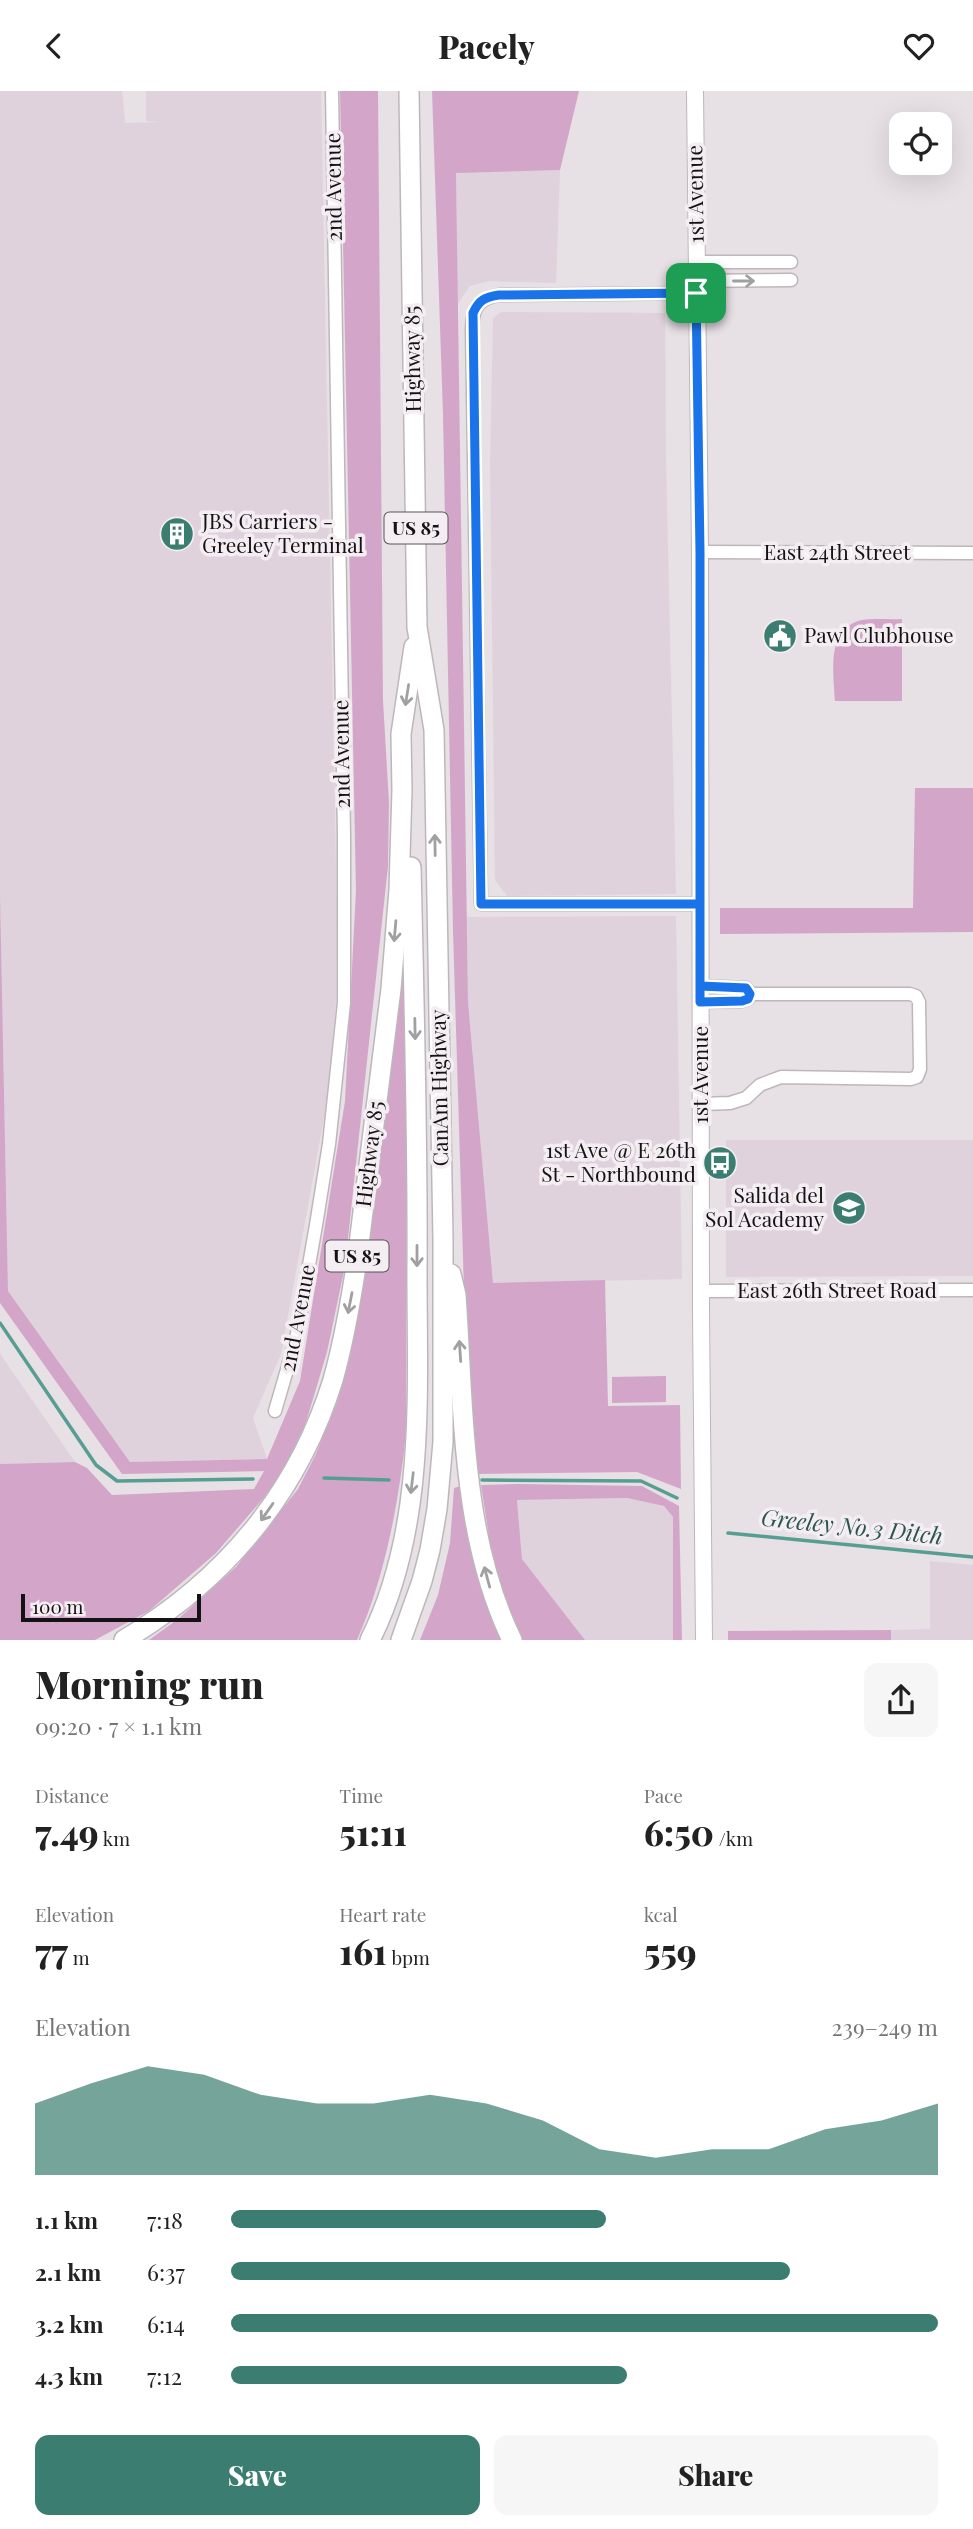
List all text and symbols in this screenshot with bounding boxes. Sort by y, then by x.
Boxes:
text: Pacely [438,24,535,67]
icon: back [35,27,73,65]
icon: heart [900,27,938,65]
map controls [889,112,952,175]
button: locate [889,112,952,175]
street label: 2nd Avenue [317,132,347,242]
street label: 1st Avenue [679,145,709,243]
pin [666,263,726,323]
icon: arrive [677,274,715,312]
one-way arrow [732,274,755,288]
street label: Highway 85 [396,306,426,413]
place label: JBS Carriers - Greeley Terminal [201,506,364,558]
road number: US 85 [384,513,448,543]
building icon: JBS Carriers - Greeley Terminal [158,515,196,553]
street label: East 24th Street [764,537,911,565]
public building icon: Pawl Clubhouse [761,617,799,655]
place label: Pawl Clubhouse [804,620,954,648]
one-way arrow [400,683,413,706]
street label: 2nd Avenue [325,699,355,809]
one-way arrow [429,833,442,856]
one-way arrow [388,920,401,942]
street label: CanAm Highway [423,1009,453,1167]
one-way arrow [408,1017,421,1040]
street label: 1st Avenue [685,1026,713,1124]
street label: Highway 85 [348,1099,388,1208]
place label: 1st Ave @ E 26th St - Northbound [541,1135,697,1187]
bus stop icon: 1st Ave @ E 26th St - Northbound [701,1144,739,1182]
place label: Salida del Sol Academy [705,1180,824,1232]
school or university icon: Salida del Sol Academy [830,1189,868,1227]
road number: US 85 [326,1240,388,1271]
one-way arrow [410,1244,424,1267]
street label: 2nd Avenue [272,1262,320,1374]
street label: East 26th Street Road [737,1275,937,1303]
one-way arrow [342,1291,356,1314]
one-way arrow [453,1341,466,1363]
one-way arrow [405,1472,418,1494]
water label: Greeley No.3 Ditch [760,1501,944,1550]
one-way arrow [260,1502,274,1521]
one-way arrow [480,1566,493,1589]
scale bar [21,1591,201,1623]
text: 100 m [32,1593,83,1619]
text: Morning run [35,1658,264,1709]
button: share [864,1663,938,1737]
text: 09:20 · 7 × 1.1 km [35,1710,202,1741]
text: Distance [35,1782,109,1808]
text: Time [339,1782,383,1808]
text: Pace [644,1782,683,1808]
text: 7.49 [35,1808,99,1855]
text: 51:11 [339,1808,407,1855]
text: 6:50 [644,1808,714,1855]
text: km [99,1825,130,1851]
text: /km [714,1825,753,1851]
text: Elevation [35,1901,114,1927]
text: Heart rate [339,1901,426,1927]
text: kcal [644,1901,678,1927]
text: 77 [35,1927,68,1974]
text: 161 [339,1927,387,1974]
text: 559 [644,1927,697,1974]
text: m [68,1944,90,1970]
text: bpm [387,1944,430,1970]
text: Elevation [35,2011,131,2042]
text: 239–249 m [832,2011,938,2042]
text: 1.1 km [35,2204,98,2235]
text: 7:18 [147,2204,183,2235]
text: 2.1 km [35,2256,101,2287]
text: 6:37 [147,2256,185,2287]
text: 3.2 km [35,2308,104,2339]
text: 6:14 [147,2308,185,2339]
text: 4.3 km [35,2360,103,2391]
text: 7:12 [147,2360,182,2391]
button: Save [35,2435,480,2515]
button: Share [494,2435,938,2515]

